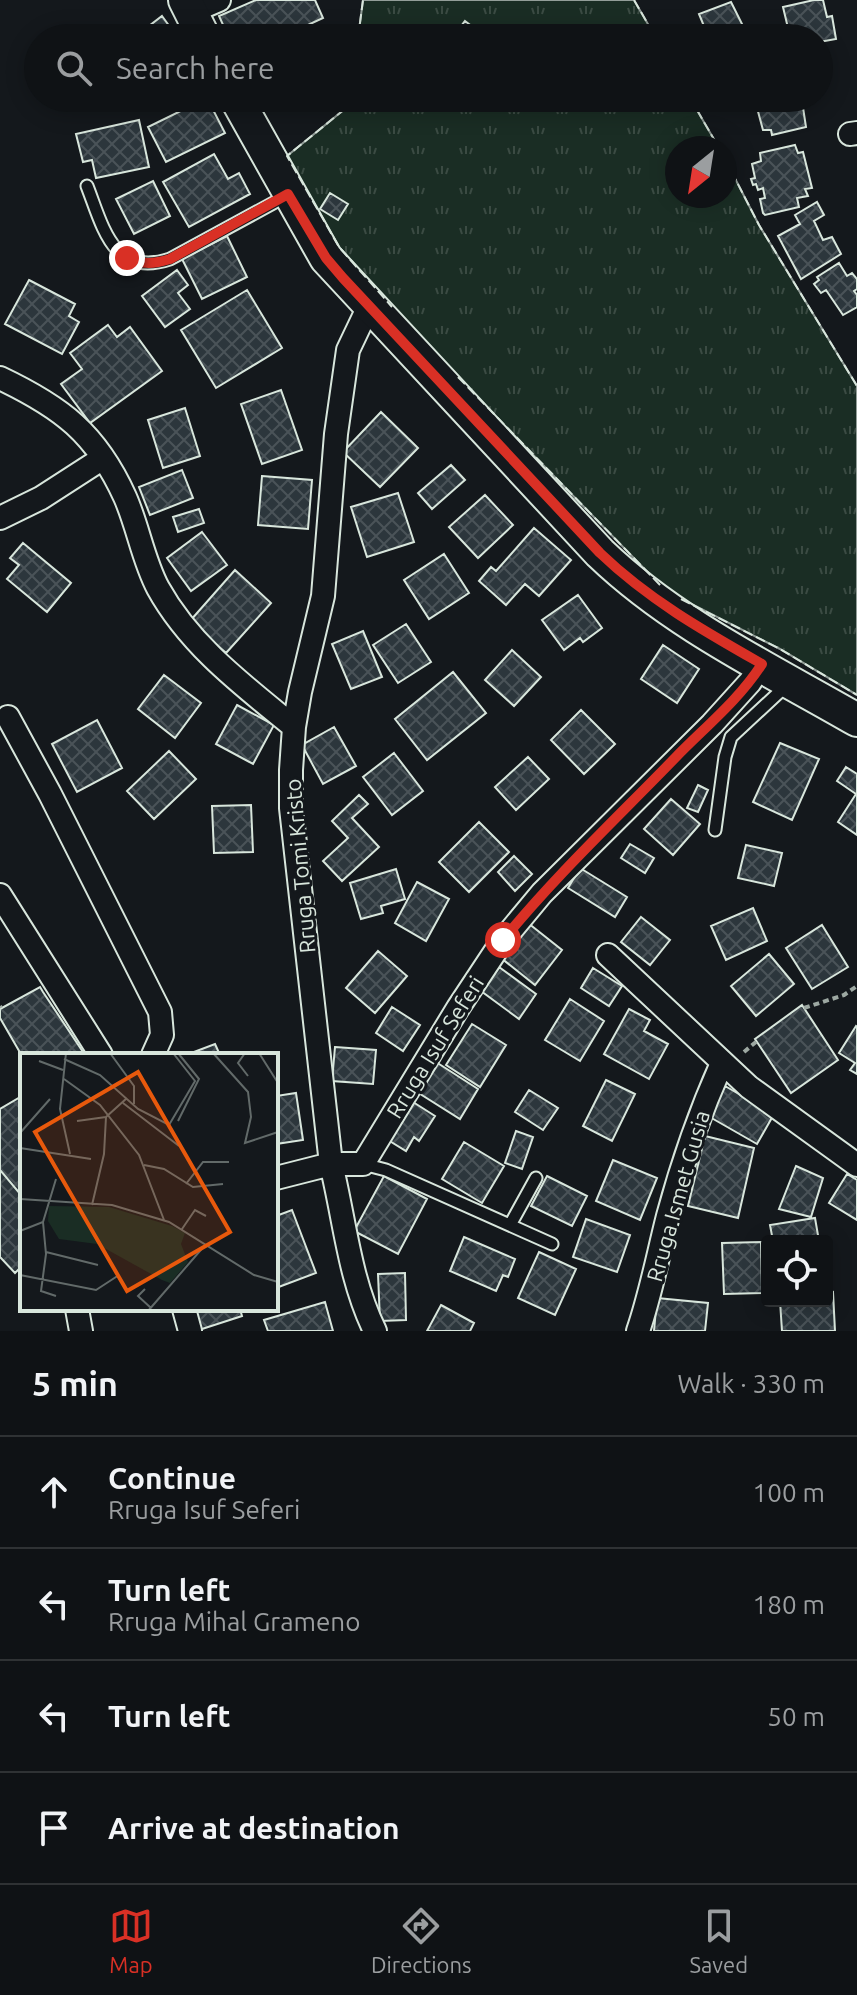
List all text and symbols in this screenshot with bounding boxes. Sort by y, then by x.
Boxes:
search box [24,24,833,112]
icon: search [52,46,96,90]
text: Search here [116,51,275,85]
north arrow [665,136,737,208]
route end [109,240,145,276]
street label: Rruga Tomi Kristo [279,778,320,954]
route start [485,922,521,958]
street label: Rruga Isuf Seferi [381,971,488,1122]
inset map [20,1053,278,1311]
street label: Rruga Ismet Gusia [641,1107,714,1284]
map controls [761,1235,833,1307]
button: locate [761,1235,833,1307]
text: 5 min [32,1364,118,1402]
text: Walk · 330 m [677,1369,825,1398]
text: Continue [108,1461,236,1495]
icon: ahead [32,1470,76,1514]
text: 100 m [753,1478,825,1507]
text: Rruga Isuf Seferi [108,1495,300,1524]
text: Turn left [108,1573,230,1607]
icon: left [32,1582,76,1626]
text: 180 m [753,1590,825,1619]
text: Rruga Mihal Grameno [108,1607,360,1636]
icon: left [32,1694,76,1738]
text: Turn left [108,1699,230,1733]
text: 50 m [767,1702,825,1731]
icon: arrive [32,1806,76,1850]
text: Arrive at destination [108,1811,400,1845]
tab: Map [109,1904,153,1977]
tab: Directions [371,1904,472,1977]
tab: Saved [689,1904,748,1977]

